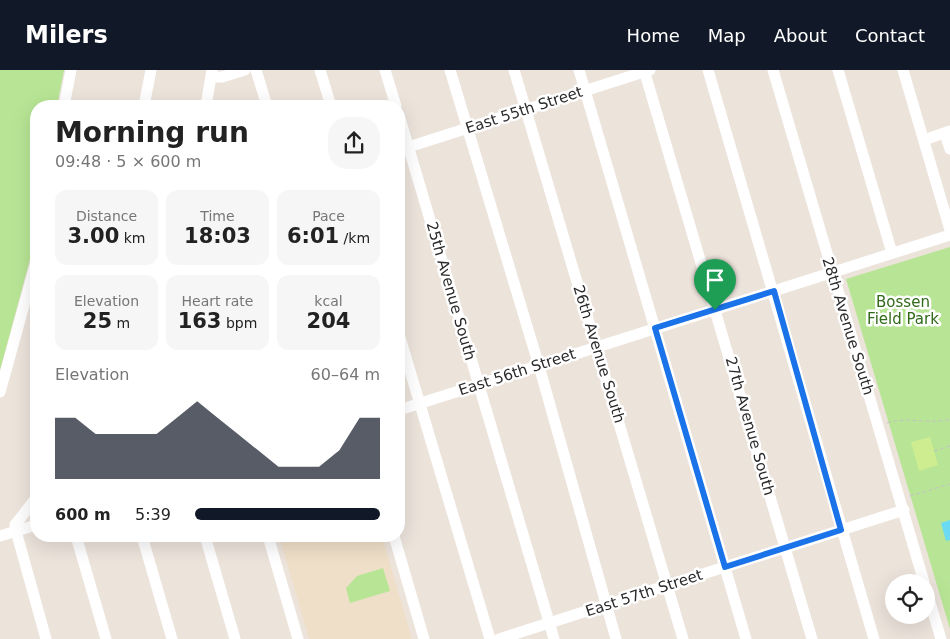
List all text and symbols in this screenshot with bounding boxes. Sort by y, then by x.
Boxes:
text: Milers [25,21,108,49]
text: Home [627,25,680,46]
text: Map [708,25,746,46]
text: About [774,25,827,46]
text: Contact [855,25,925,46]
street label: East 55th Street [463,83,585,137]
text: Morning run [55,116,249,149]
button: share [328,117,380,169]
text: 09:48 · 5 × 600 m [55,152,201,171]
text: Distance [76,208,137,224]
text: Time [200,208,235,224]
text: Pace [312,208,345,224]
street label: 25th Avenue South [423,220,479,362]
text: 3.00 [67,224,119,248]
text: 18:03 [184,224,251,248]
text: 6:01 [287,224,339,248]
text: km [119,230,146,246]
text: /km [339,230,370,246]
street label: 28th Avenue South [818,255,878,397]
pin [694,259,736,310]
icon: arrive [701,266,729,294]
street label: 26th Avenue South [569,283,629,425]
text: Elevation [74,293,139,309]
text: Heart rate [182,293,253,309]
text: kcal [314,293,343,309]
park label: Bossen Field Park [867,293,939,328]
text: 25 [83,309,112,333]
text: 163 [178,309,221,333]
text: 204 [307,309,350,333]
text: m [112,315,130,331]
text: bpm [221,315,257,331]
street label: East 56th Street [456,345,578,399]
street label: 27th Avenue South [722,355,778,497]
text: Elevation [55,365,129,384]
text: 60–64 m [311,365,380,384]
text: 600 m [55,505,111,524]
text: 5:39 [135,505,171,524]
street label: East 57th Street [583,566,705,620]
map controls [885,574,935,624]
button: locate [885,574,935,624]

